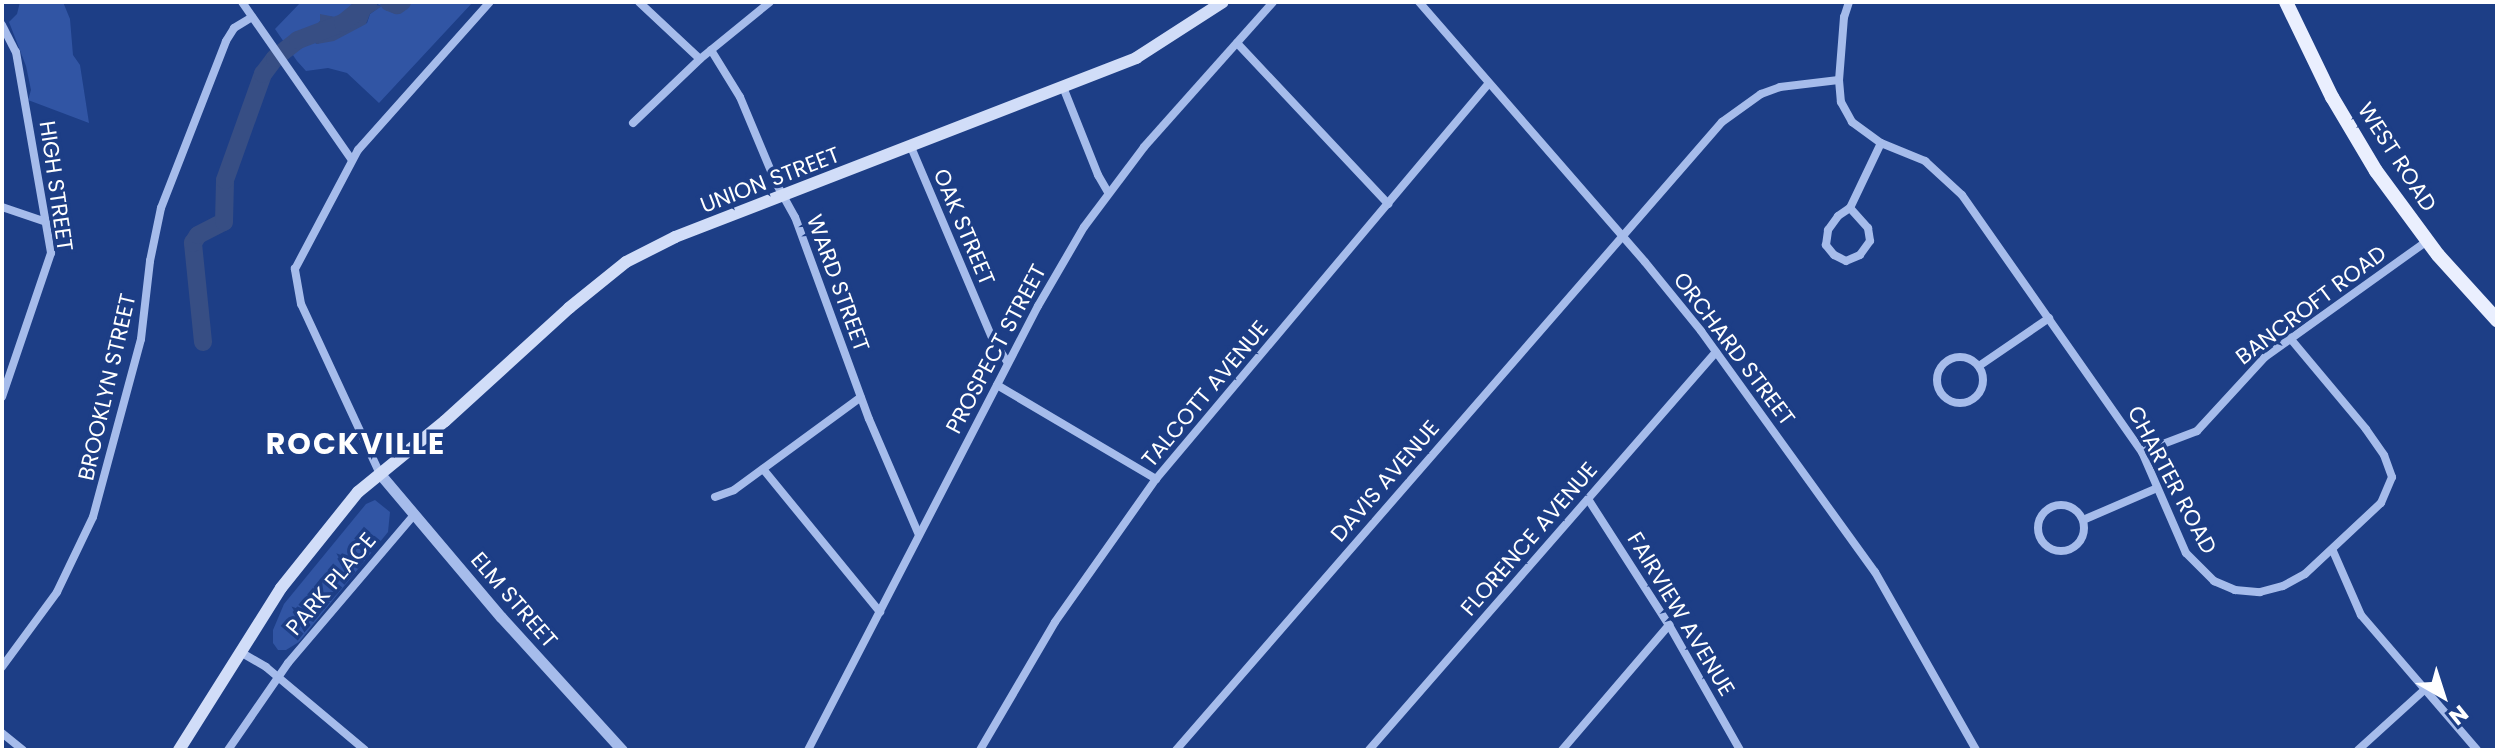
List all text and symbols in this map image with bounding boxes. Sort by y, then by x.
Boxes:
street label: WEST ROAD [2352,98,2442,216]
street label: HIGH STREET [34,119,78,253]
street label: UNION STREET [697,141,843,219]
street label: OAK STREET [928,165,1000,289]
street label: WARD STREET [801,211,875,355]
street label: BANCROFT ROAD [2231,240,2391,370]
street label: PROSPECT STREET [940,260,1052,438]
street label: ORCHARD STREET [1668,267,1800,431]
street label: BROOKLYN STREET [73,291,141,483]
street label: TALCOTT AVENUE [1136,316,1274,472]
street label: CHARTER ROAD [2122,401,2222,559]
street label: DAVIS AVENUE [1325,415,1445,547]
district label: ROCKVILLE [266,426,446,462]
street label: FLORENCE AVENUE [1455,457,1603,621]
street label: FAIRVIEW AVENUE [1622,527,1740,701]
street label: PARK PLACE [281,528,381,640]
street label: ELM STREET [465,547,563,653]
north arrow [2403,656,2483,736]
text: N [2442,698,2475,732]

